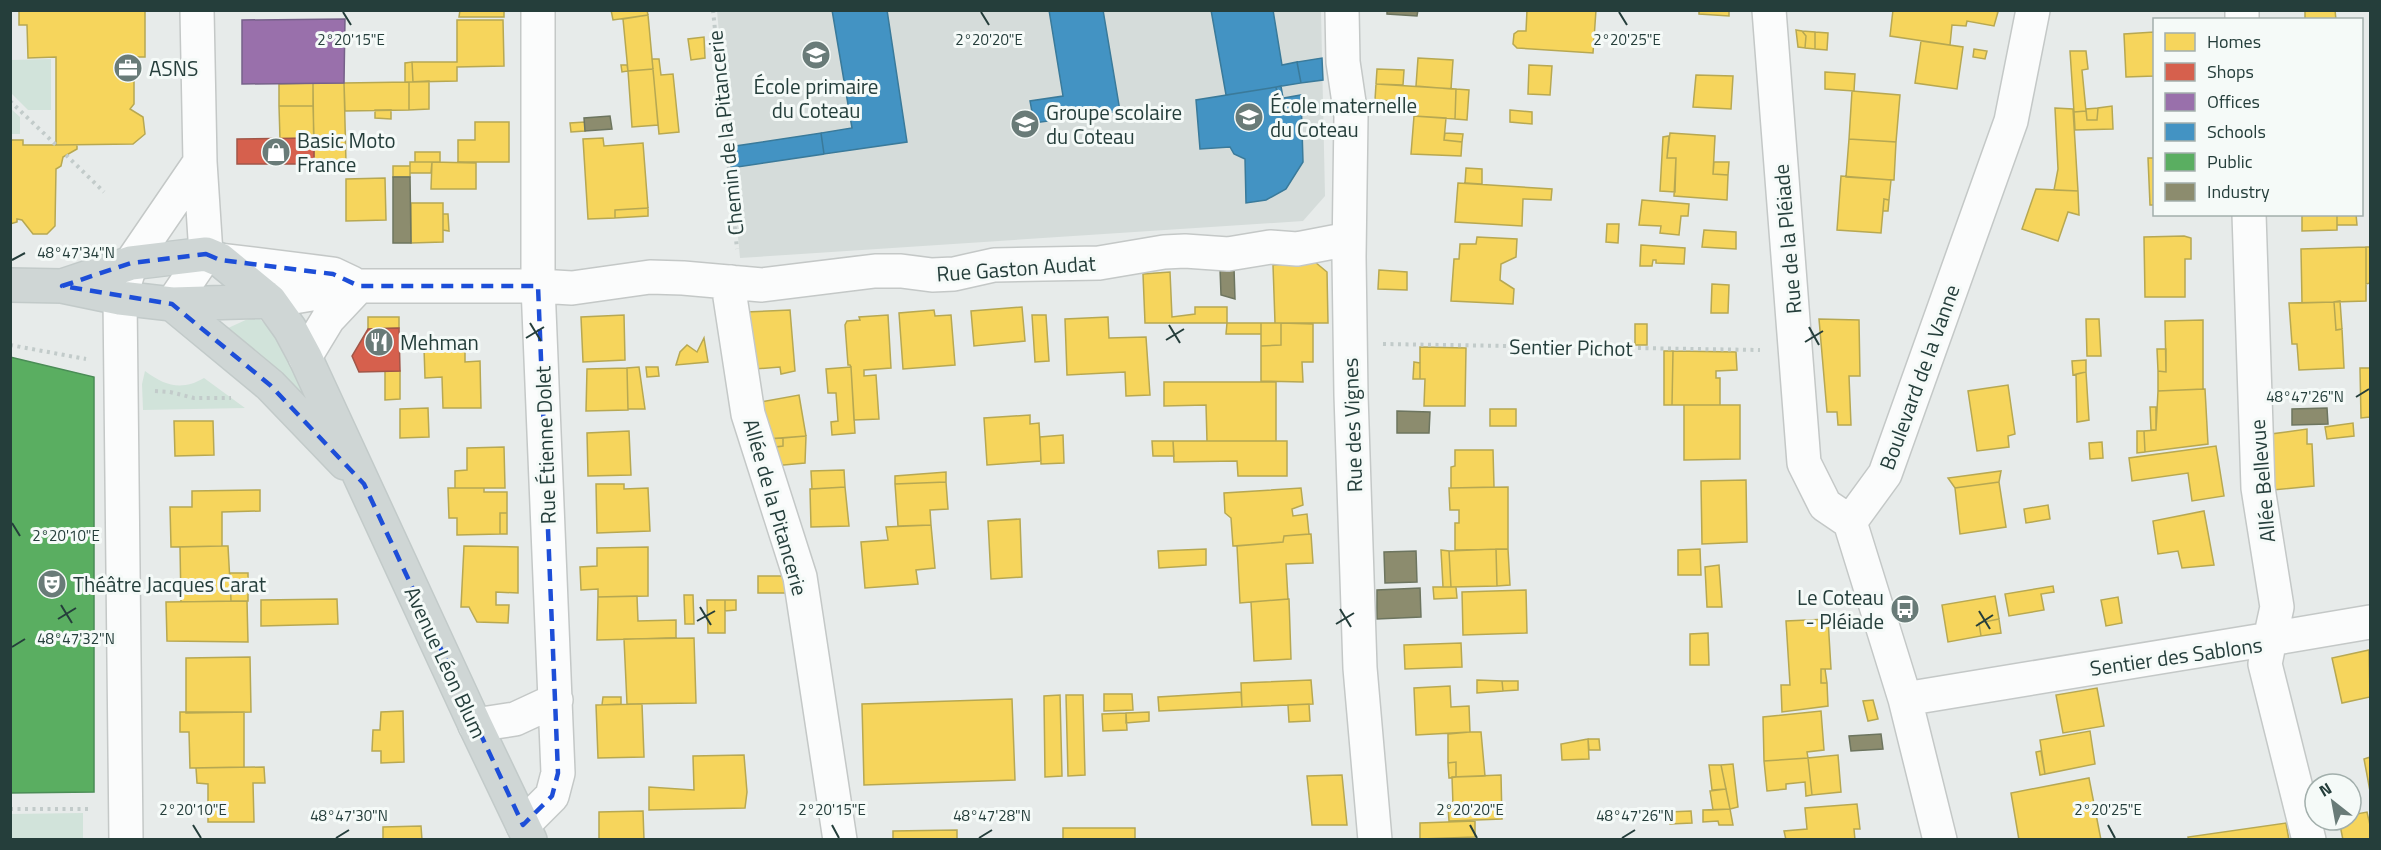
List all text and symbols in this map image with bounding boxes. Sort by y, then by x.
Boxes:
legend [2153,18,2363,216]
text: 2°20'15"E [317,28,385,51]
text: 2°20'20"E [955,28,1023,51]
text: 2°20'25"E [1593,28,1661,51]
text: Homes [2207,28,2261,55]
street label: Chemin de la Pitancerie [698,29,752,237]
school or university icon: École primaire du Coteau [800,39,832,71]
office icon: ASNS [112,52,144,84]
place label: ASNS [149,52,198,84]
text: Shops [2207,58,2254,85]
place label: École primaire du Coteau [754,70,878,126]
text: Offices [2207,88,2260,115]
place label: École maternelle du Coteau [1270,89,1417,145]
place label: Groupe scolaire du Coteau [1046,96,1182,152]
school or university icon: École maternelle du Coteau [1233,101,1265,133]
school or university icon: Groupe scolaire du Coteau [1009,108,1041,140]
text: Schools [2207,118,2266,145]
place label: Basic Moto France [297,124,396,180]
shop icon: Basic Moto France [260,136,292,168]
text: Public [2207,148,2253,175]
street label: Rue de la Pléiade [1765,163,1809,315]
text: Industry [2207,178,2270,205]
text: 48°47'34"N [37,241,115,264]
street label: Rue Gaston Audat [935,246,1097,290]
street label: Boulevard de la Vanne [1871,280,1967,474]
restaurant icon: Mehman [363,326,395,358]
place label: Mehman [400,326,479,358]
street label: Sentier Pichot [1509,330,1634,364]
street label: Rue des Vignes [1334,357,1370,493]
street label: Rue Étienne Dolet [526,365,564,525]
text: 48°47'26"N [2266,385,2344,408]
street label: Allée de la Pitancerie [735,415,817,599]
street label: Allée Bellevue [2241,418,2283,544]
text: 2°20'10"E [32,524,100,547]
theatre icon: Théâtre Jacques Carat [36,568,68,600]
place label: Théâtre Jacques Carat [73,568,267,600]
street label: Avenue Léon Blum [397,581,495,743]
place label: Le Coteau - Pléiade [1797,581,1884,637]
bus stop icon: Le Coteau - Pléiade [1889,593,1921,625]
text: 48°47'32"N [37,627,115,650]
street label: Sentier des Sablons [2088,628,2264,684]
north arrow [2303,772,2363,832]
text: N [2314,776,2336,802]
text: 2°20'10"E [159,798,227,821]
text: 2°20'15"E [798,798,866,821]
text: 2°20'20"E [1436,798,1504,821]
text: 2°20'25"E [2074,798,2142,821]
text: 48°47'30"N [310,804,388,827]
text: 48°47'28"N [953,804,1031,827]
text: 48°47'26"N [1596,804,1674,827]

